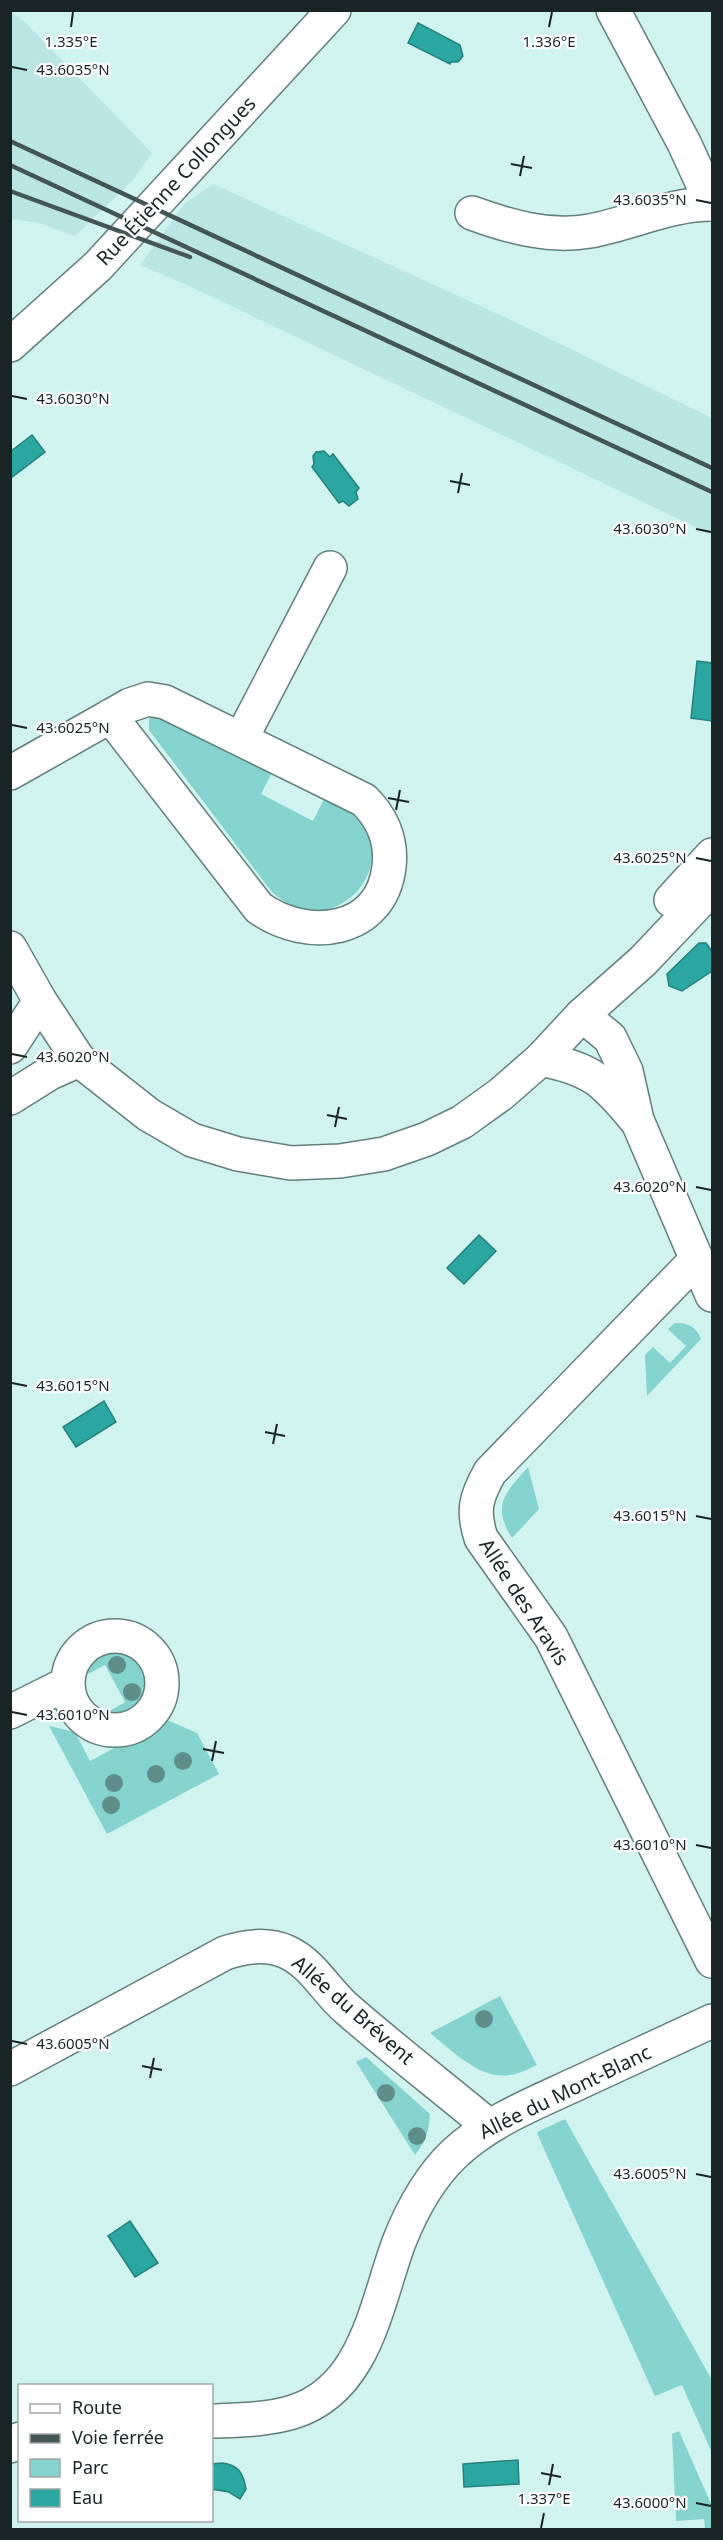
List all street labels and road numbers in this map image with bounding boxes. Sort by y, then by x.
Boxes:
street label: Rue Étienne Collongues [90,90,261,271]
street label: Allée des Aravis [473,1533,575,1670]
street label: Allée du Brévent [287,1949,420,2070]
street label: Allée du Mont-Blanc [474,2038,655,2145]

